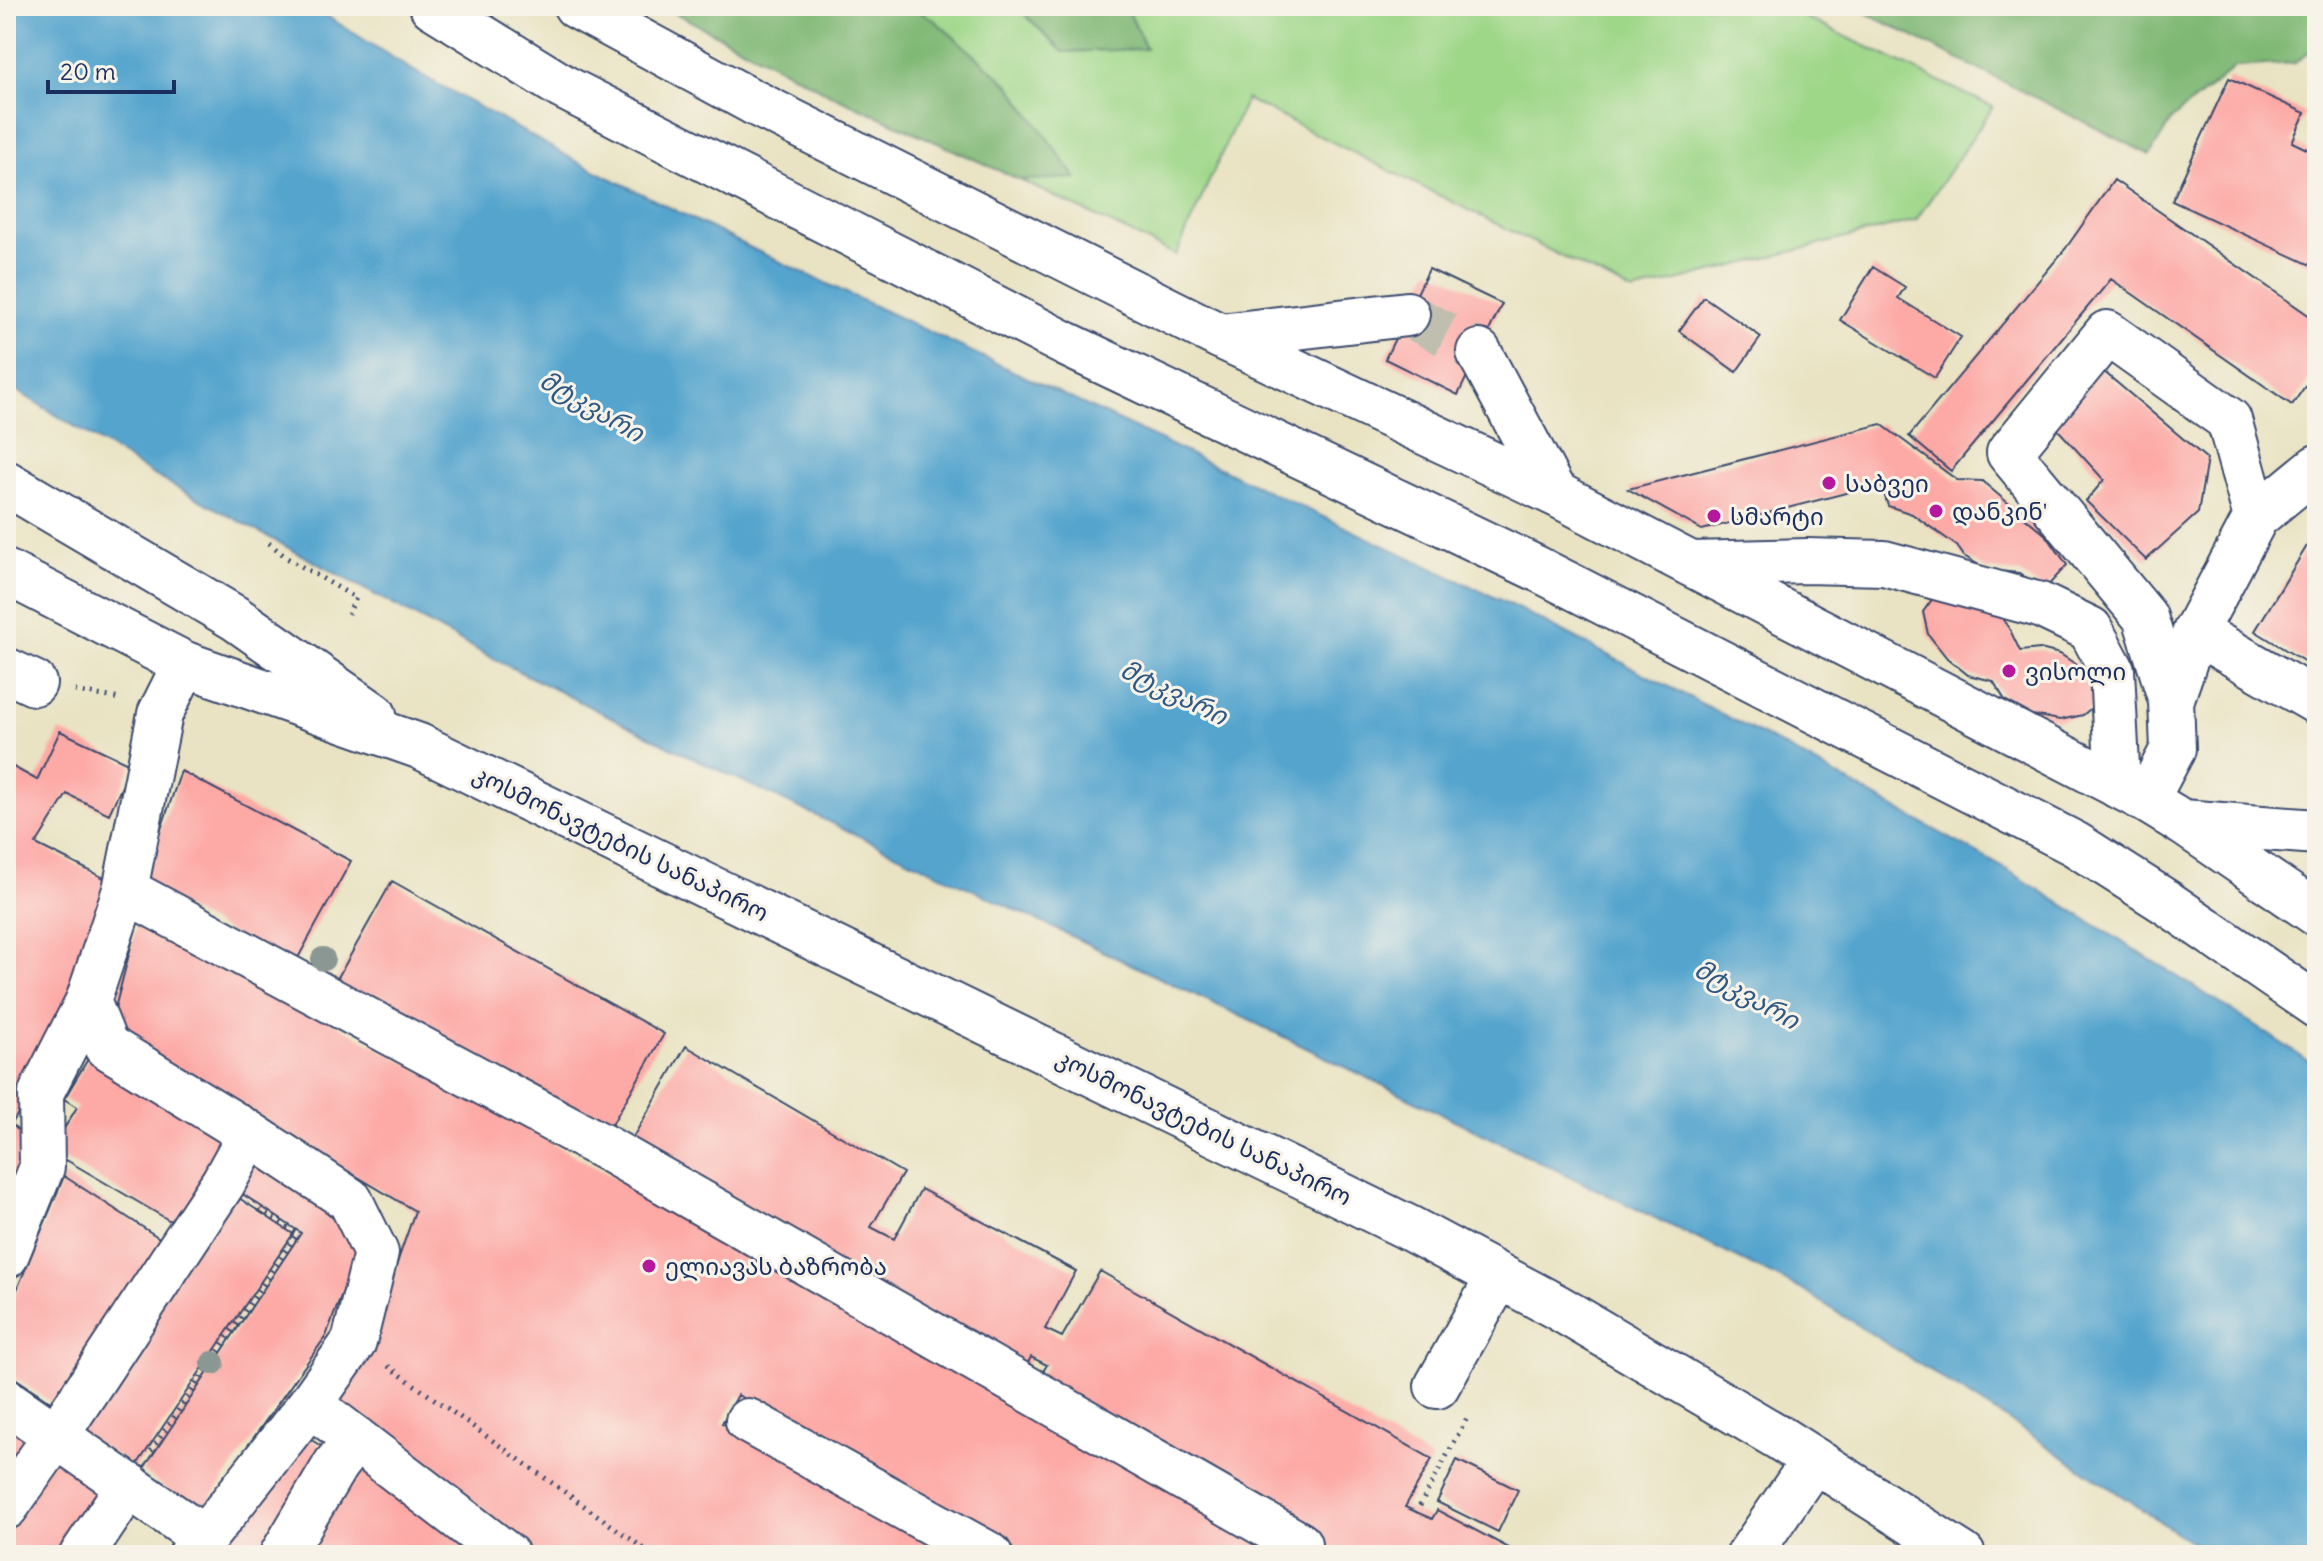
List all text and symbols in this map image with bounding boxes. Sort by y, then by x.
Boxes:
scale bar [48,44,174,94]
text: 20 m [60,56,116,86]
water label: მტკვარი [534,363,651,450]
place label: საბვეი [1845,468,1929,498]
marker: საბვეი [1820,474,1838,492]
place label: დანკინ' [1952,496,2047,526]
place label: სმარტი [1730,501,1824,531]
marker: დანკინ' [1927,502,1945,520]
marker: სმარტი [1705,507,1723,525]
water label: მტკვარი [1115,652,1234,732]
place label: ვისოლი [2025,656,2126,686]
marker: ვისოლი [2000,662,2018,680]
street label: კოსმონავტების სანაპირო [468,758,774,928]
water label: მტკვარი [1689,952,1806,1037]
street label: კოსმონავტების სანაპირო [1051,1042,1357,1212]
place label: ელიავას ბაზრობა [665,1251,887,1281]
marker: ელიავას ბაზრობა [640,1257,658,1275]

